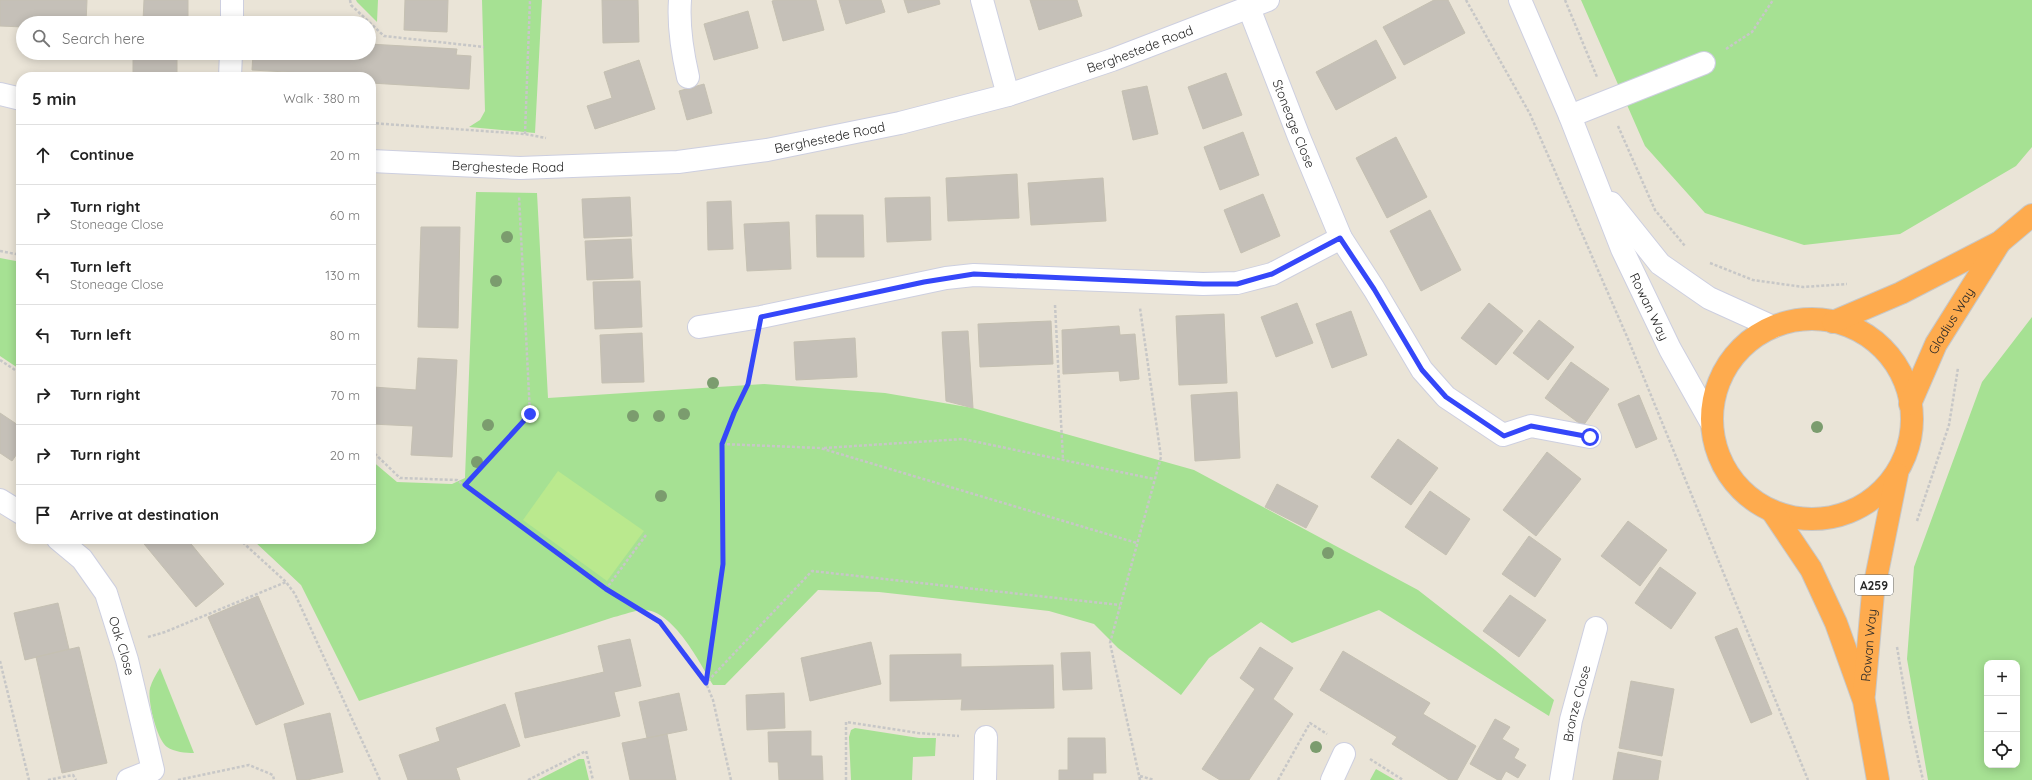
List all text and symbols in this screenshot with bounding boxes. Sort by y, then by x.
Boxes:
search box [16,16,376,60]
street label: Berghestede Road [1085,22,1195,76]
icon: search [30,27,52,49]
text: Search here [62,29,145,48]
street label: Stoneage Close [1269,77,1319,170]
text: 5 min [32,88,76,109]
text: Walk · 380 m [283,90,360,106]
street label: Berghestede Road [773,118,886,156]
icon: ahead [32,144,54,166]
text: Continue [70,145,134,164]
text: 20 m [330,147,360,163]
street label: Berghestede Road [451,157,564,176]
text: Turn right [70,197,141,216]
icon: right [32,204,54,226]
text: 60 m [330,207,360,223]
text: Stoneage Close [70,216,164,232]
text: Turn left [70,257,132,276]
icon: left [32,264,54,286]
text: 130 m [325,267,360,283]
street label: Rowan Way [1627,270,1673,343]
text: Stoneage Close [70,276,164,292]
street label: Gladius Way [1925,284,1977,356]
icon: left [32,324,54,346]
text: Turn left [70,325,132,344]
text: 80 m [330,327,360,343]
icon: right [32,384,54,406]
text: Turn right [70,385,141,404]
text: 70 m [330,387,360,403]
route end [521,405,539,423]
route start [1581,428,1599,446]
icon: right [32,444,54,466]
text: Turn right [70,445,141,464]
text: 20 m [330,447,360,463]
icon: arrive [32,504,54,526]
text: Arrive at destination [70,505,219,524]
road number: A259 [1855,575,1893,595]
street label: Rowan Way [1857,608,1880,682]
street label: Oak Close [106,614,138,677]
map controls [1984,660,2020,768]
button: + [1984,660,2020,696]
street label: Bronze Close [1559,664,1593,743]
button: − [1984,696,2020,732]
button: locate [1984,732,2020,768]

